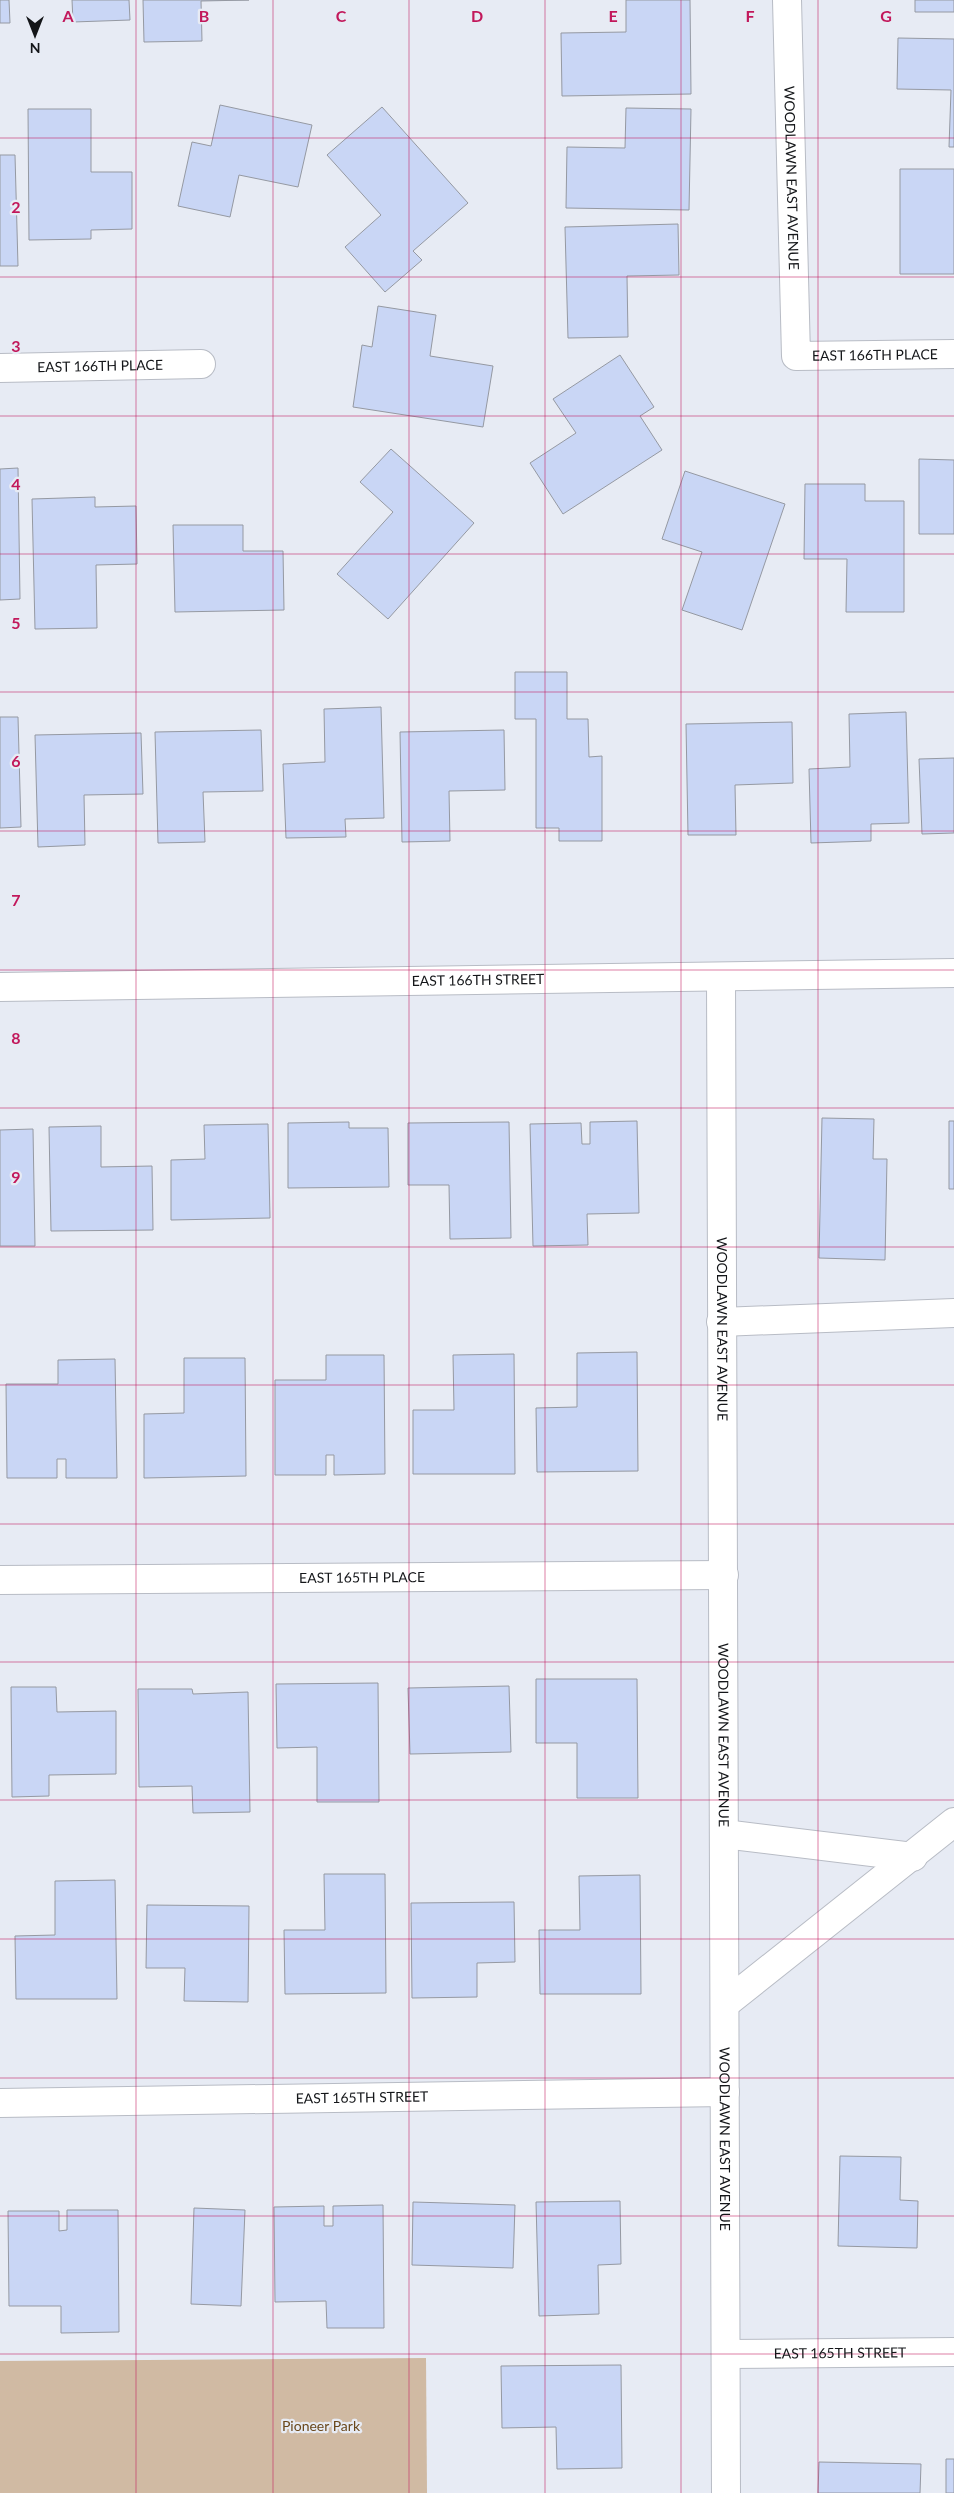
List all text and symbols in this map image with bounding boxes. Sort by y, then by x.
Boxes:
text: A [61,6,74,25]
text: B [199,6,209,25]
text: C [336,6,347,25]
text: D [471,6,483,25]
text: E [608,6,618,25]
text: F [745,6,755,25]
text: G [880,6,892,25]
north arrow [10,10,60,60]
text: N [30,40,40,57]
street label: WOODLAWN EAST AVENUE [781,86,803,270]
text: 2 [11,197,21,216]
text: 3 [11,336,21,355]
street label: EAST 166TH PLACE [812,345,938,364]
street label: EAST 166TH PLACE [37,356,163,375]
text: 4 [11,474,21,493]
text: 5 [11,613,21,632]
text: 6 [11,751,21,770]
text: 7 [11,890,21,909]
street label: EAST 166TH STREET [411,970,545,989]
text: 8 [11,1028,21,1047]
text: 9 [11,1167,21,1186]
street label: WOODLAWN EAST AVENUE [714,1237,731,1421]
street label: EAST 165TH PLACE [299,1568,425,1586]
street label: WOODLAWN EAST AVENUE [715,1643,733,1827]
street label: WOODLAWN EAST AVENUE [717,2047,734,2231]
street label: EAST 165TH STREET [295,2087,429,2107]
street label: EAST 165TH STREET [774,2343,907,2362]
park label: Pioneer Park [282,2417,361,2434]

